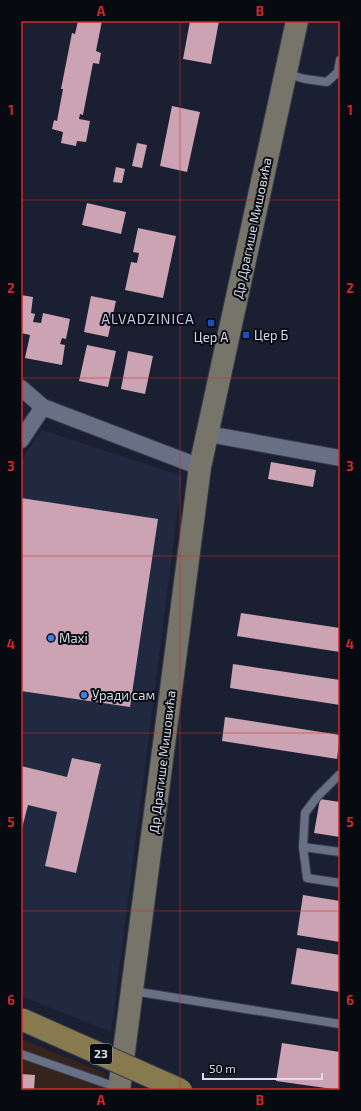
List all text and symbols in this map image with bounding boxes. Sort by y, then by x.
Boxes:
text: A [97,3,106,19]
text: B [256,3,264,19]
text: 1 [8,102,14,118]
text: 1 [347,102,353,118]
street label: Др Драгише Мишовића [229,156,275,300]
text: 2 [7,280,15,296]
text: 2 [346,280,354,296]
district label: ALVADZINICA [101,310,195,327]
marker: Цер А [206,318,216,328]
place label: Цер Б [254,327,288,343]
place label: Цер А [194,329,228,345]
marker: Цер Б [241,330,251,340]
text: 3 [7,458,15,474]
text: 3 [346,458,354,474]
place label: Maxi [59,630,88,646]
marker: Maxi [46,633,56,643]
text: 4 [7,636,15,652]
text: 4 [346,636,354,652]
place label: Уради сам [92,687,155,703]
marker: Уради сам [79,690,89,700]
street label: Др Драгише Мишовића [145,690,179,834]
text: 5 [7,814,15,830]
text: 5 [346,814,354,830]
text: 6 [7,992,15,1008]
text: 6 [346,992,354,1008]
road number: 23 [90,1044,112,1064]
scale bar [203,1055,322,1081]
text: 50 m [209,1061,236,1075]
text: A [97,1092,106,1108]
text: B [256,1092,264,1108]

